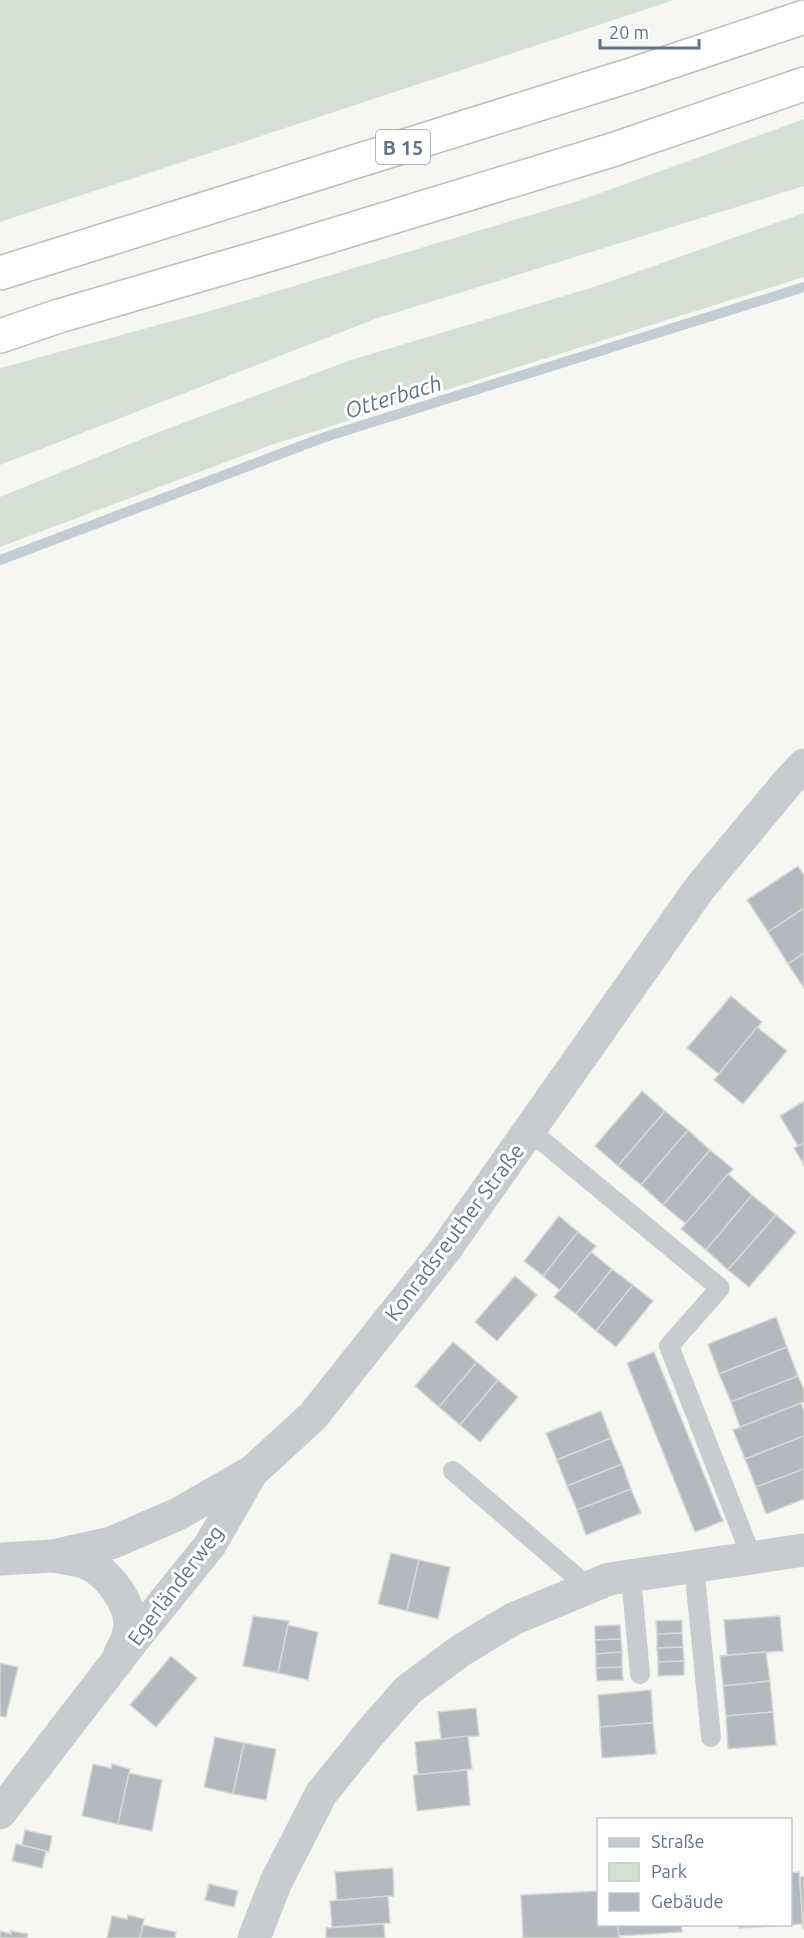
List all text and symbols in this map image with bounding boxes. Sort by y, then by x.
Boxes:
scale bar [600,12,699,50]
text: 20 m [609,22,649,42]
road number: B 15 [376,130,430,164]
water label: Otterbach [342,369,444,423]
street label: Konradsreuther Straße [380,1139,528,1325]
street label: Egerländerweg [122,1520,228,1650]
legend [597,1818,792,1926]
text: Straße [651,1831,704,1851]
text: Park [651,1861,687,1881]
text: Gebäude [651,1891,723,1911]

